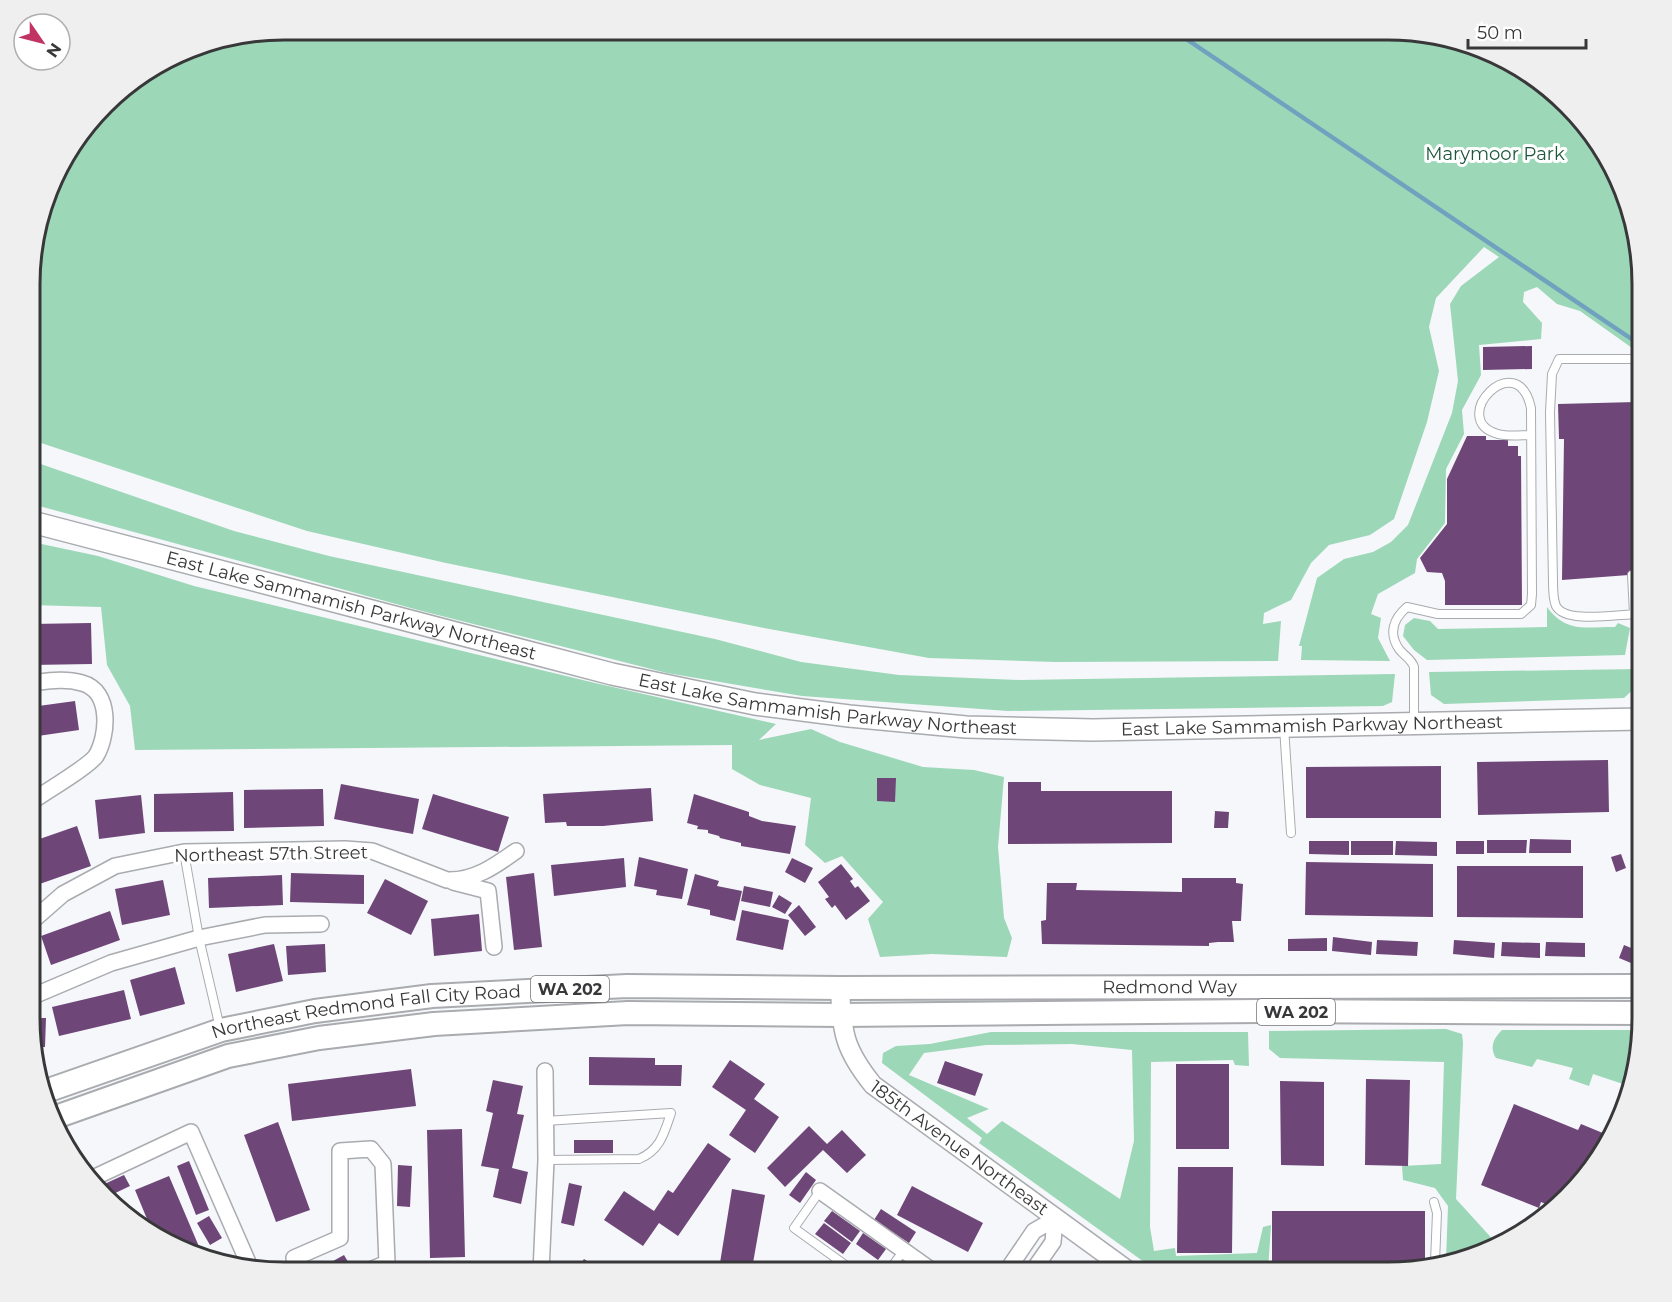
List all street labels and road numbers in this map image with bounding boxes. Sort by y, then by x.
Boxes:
street label: East Lake Sammamish Parkway Northeast [164,547,539,665]
street label: East Lake Sammamish Parkway Northeast [637,669,1017,739]
street label: East Lake Sammamish Parkway Northeast [1121,711,1503,740]
street label: Northeast 57th Street [174,841,368,867]
road number: WA 202 [531,976,609,1002]
street label: Redmond Way [1102,976,1237,998]
street label: Northeast Redmond Fall City Road [208,980,521,1044]
road number: WA 202 [1257,999,1335,1025]
street label: 185th Avenue Northeast [866,1076,1053,1220]

